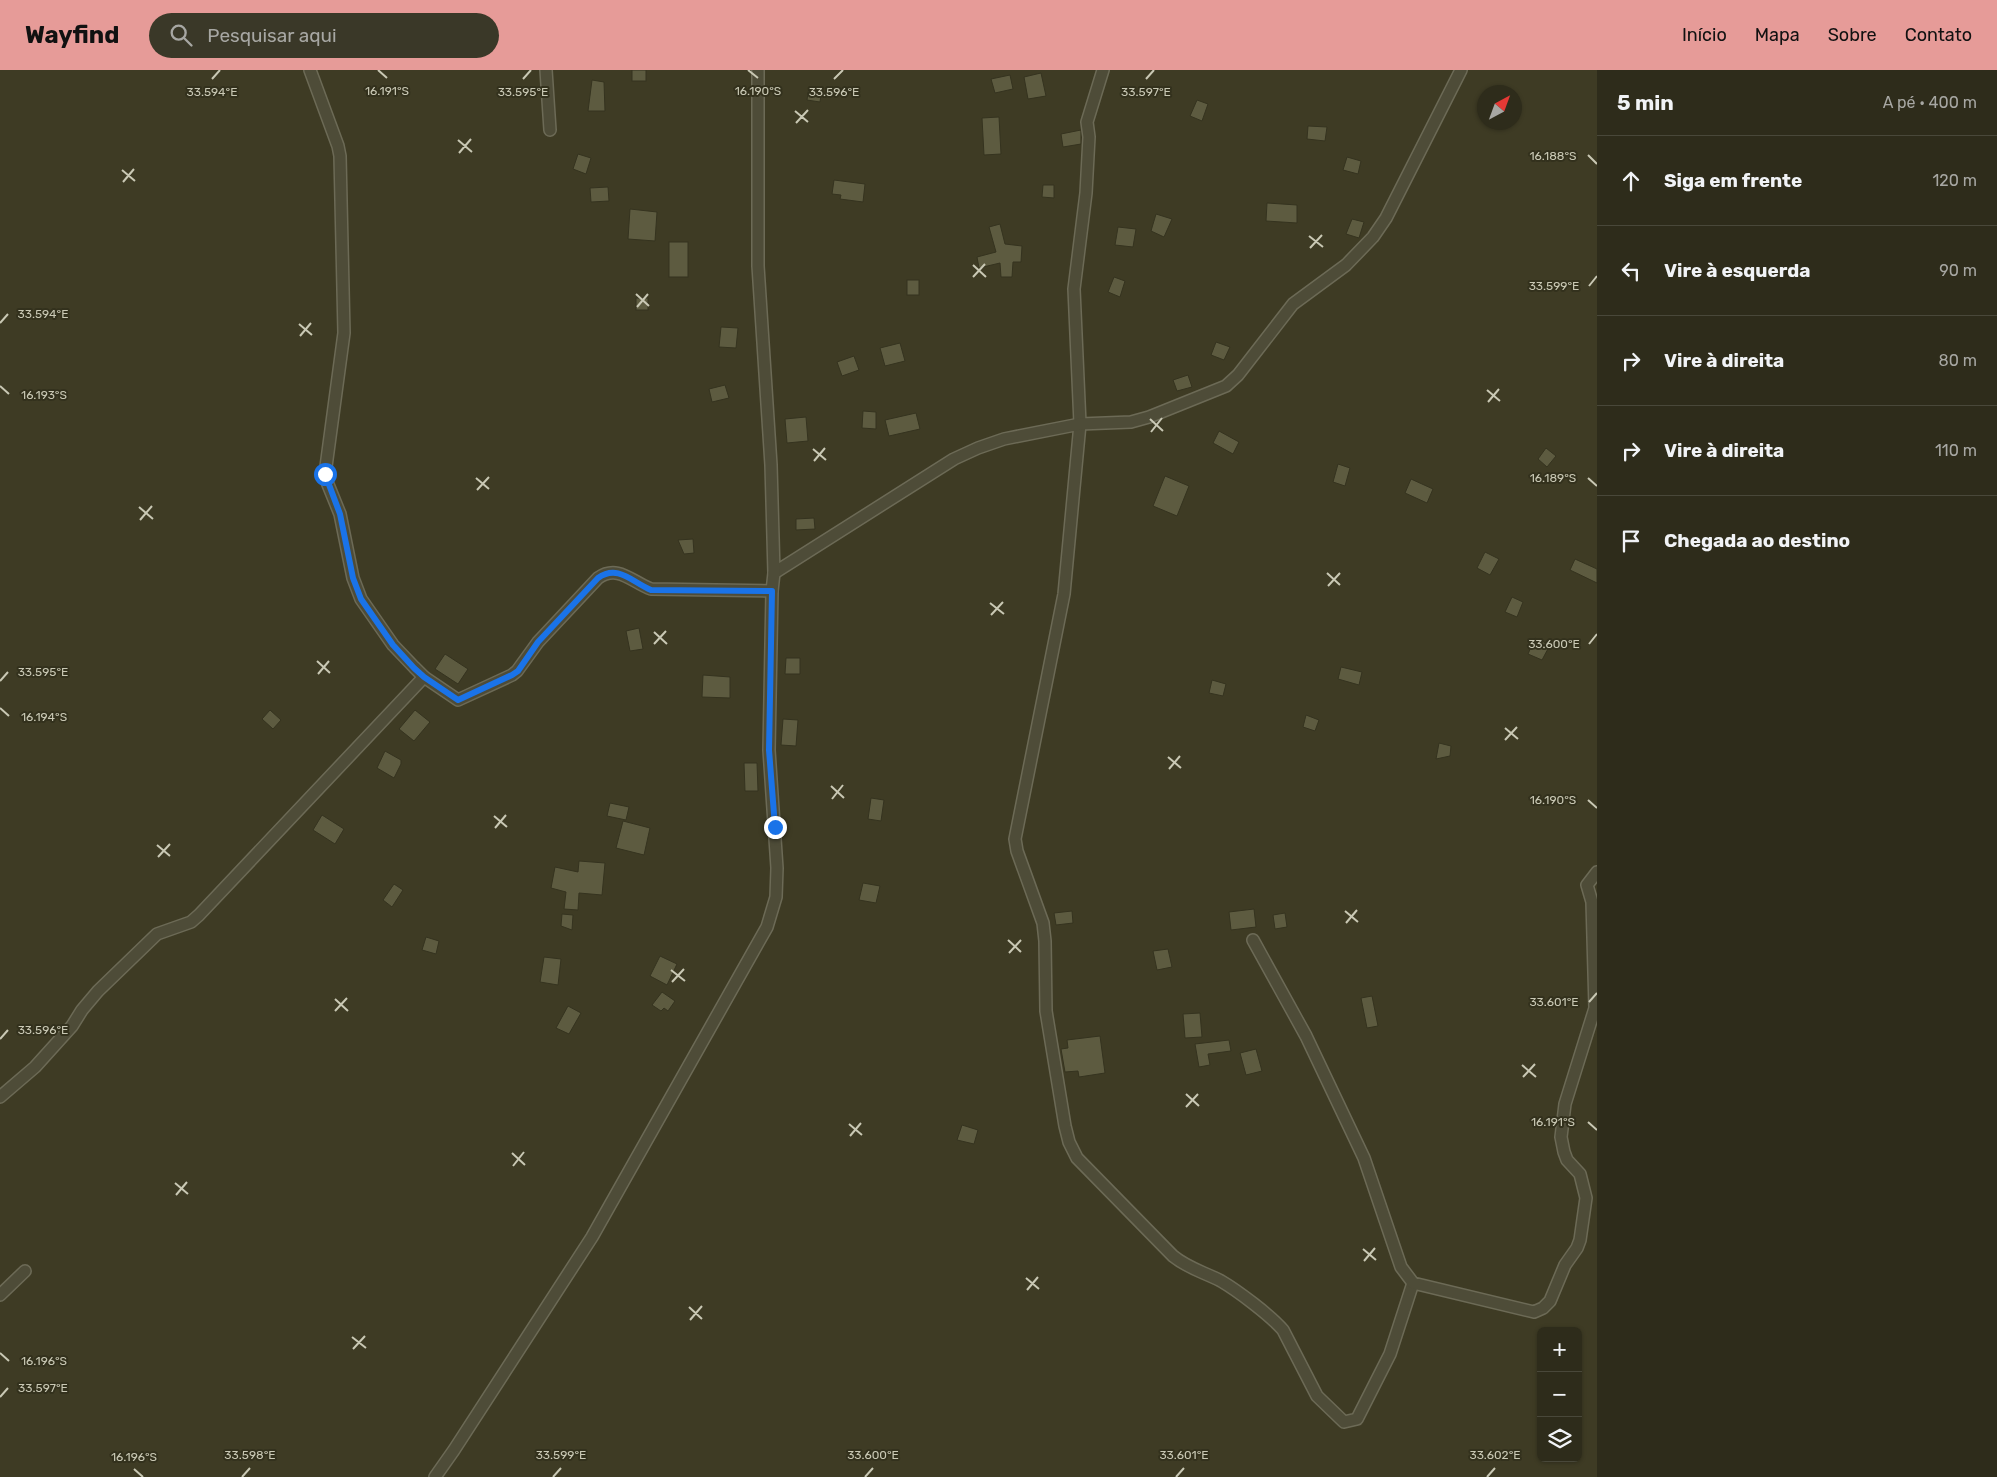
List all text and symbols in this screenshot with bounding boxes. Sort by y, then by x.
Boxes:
search box [149,13,499,58]
text: Wayfind [25,21,119,49]
icon: search [167,21,195,49]
text: Pesquisar aqui [207,24,337,47]
text: Início [1682,24,1727,46]
text: Mapa [1755,24,1800,46]
text: Sobre [1828,24,1877,46]
text: Contato [1905,24,1972,46]
text: 16.191°S [365,84,409,98]
text: 16.190°S [735,84,781,98]
text: 33.594°E [187,85,237,99]
text: 33.595°E [498,85,548,99]
text: 33.596°E [809,85,859,99]
text: 33.597°E [1121,85,1171,99]
north arrow [1477,85,1522,130]
text: 5 min [1617,90,1674,115]
text: A pé · 400 m [1883,93,1977,112]
text: 16.188°S [1529,149,1577,163]
icon: ahead [1617,167,1645,195]
text: Siga em frente [1664,169,1802,192]
text: 120 m [1932,171,1977,190]
icon: left [1617,257,1645,285]
text: Vire à esquerda [1664,259,1811,282]
text: 90 m [1939,261,1977,280]
text: 33.599°E [1529,279,1579,293]
text: 33.594°E [18,307,68,321]
icon: right [1617,347,1645,375]
text: Vire à direita [1664,349,1784,372]
text: 80 m [1939,351,1977,370]
text: 16.193°S [21,388,67,402]
icon: right [1617,437,1645,465]
text: Vire à direita [1664,439,1784,462]
text: 110 m [1935,441,1977,460]
route start [314,463,337,486]
text: 16.189°S [1530,471,1576,485]
icon: arrive [1617,527,1645,555]
text: Chegada ao destino [1664,529,1850,552]
text: 33.600°E [1528,637,1580,651]
text: 33.595°E [18,665,68,679]
text: 16.194°S [21,710,67,724]
text: 16.190°S [1530,793,1576,807]
route end [764,816,787,839]
text: 33.601°E [1529,995,1579,1009]
text: 33.596°E [18,1023,68,1037]
text: 16.191°S [1531,1115,1575,1129]
map controls [1537,1327,1582,1462]
button: + [1537,1327,1582,1372]
text: 16.196°S [21,1354,67,1368]
button: − [1537,1372,1582,1417]
text: 33.597°E [18,1381,68,1395]
button: layers [1537,1417,1582,1462]
text: 33.598°E [224,1448,276,1462]
text: 33.599°E [536,1448,586,1462]
text: 33.600°E [847,1448,899,1462]
text: 33.601°E [1159,1448,1209,1462]
text: 33.602°E [1469,1448,1521,1462]
text: 16.196°S [111,1450,157,1464]

